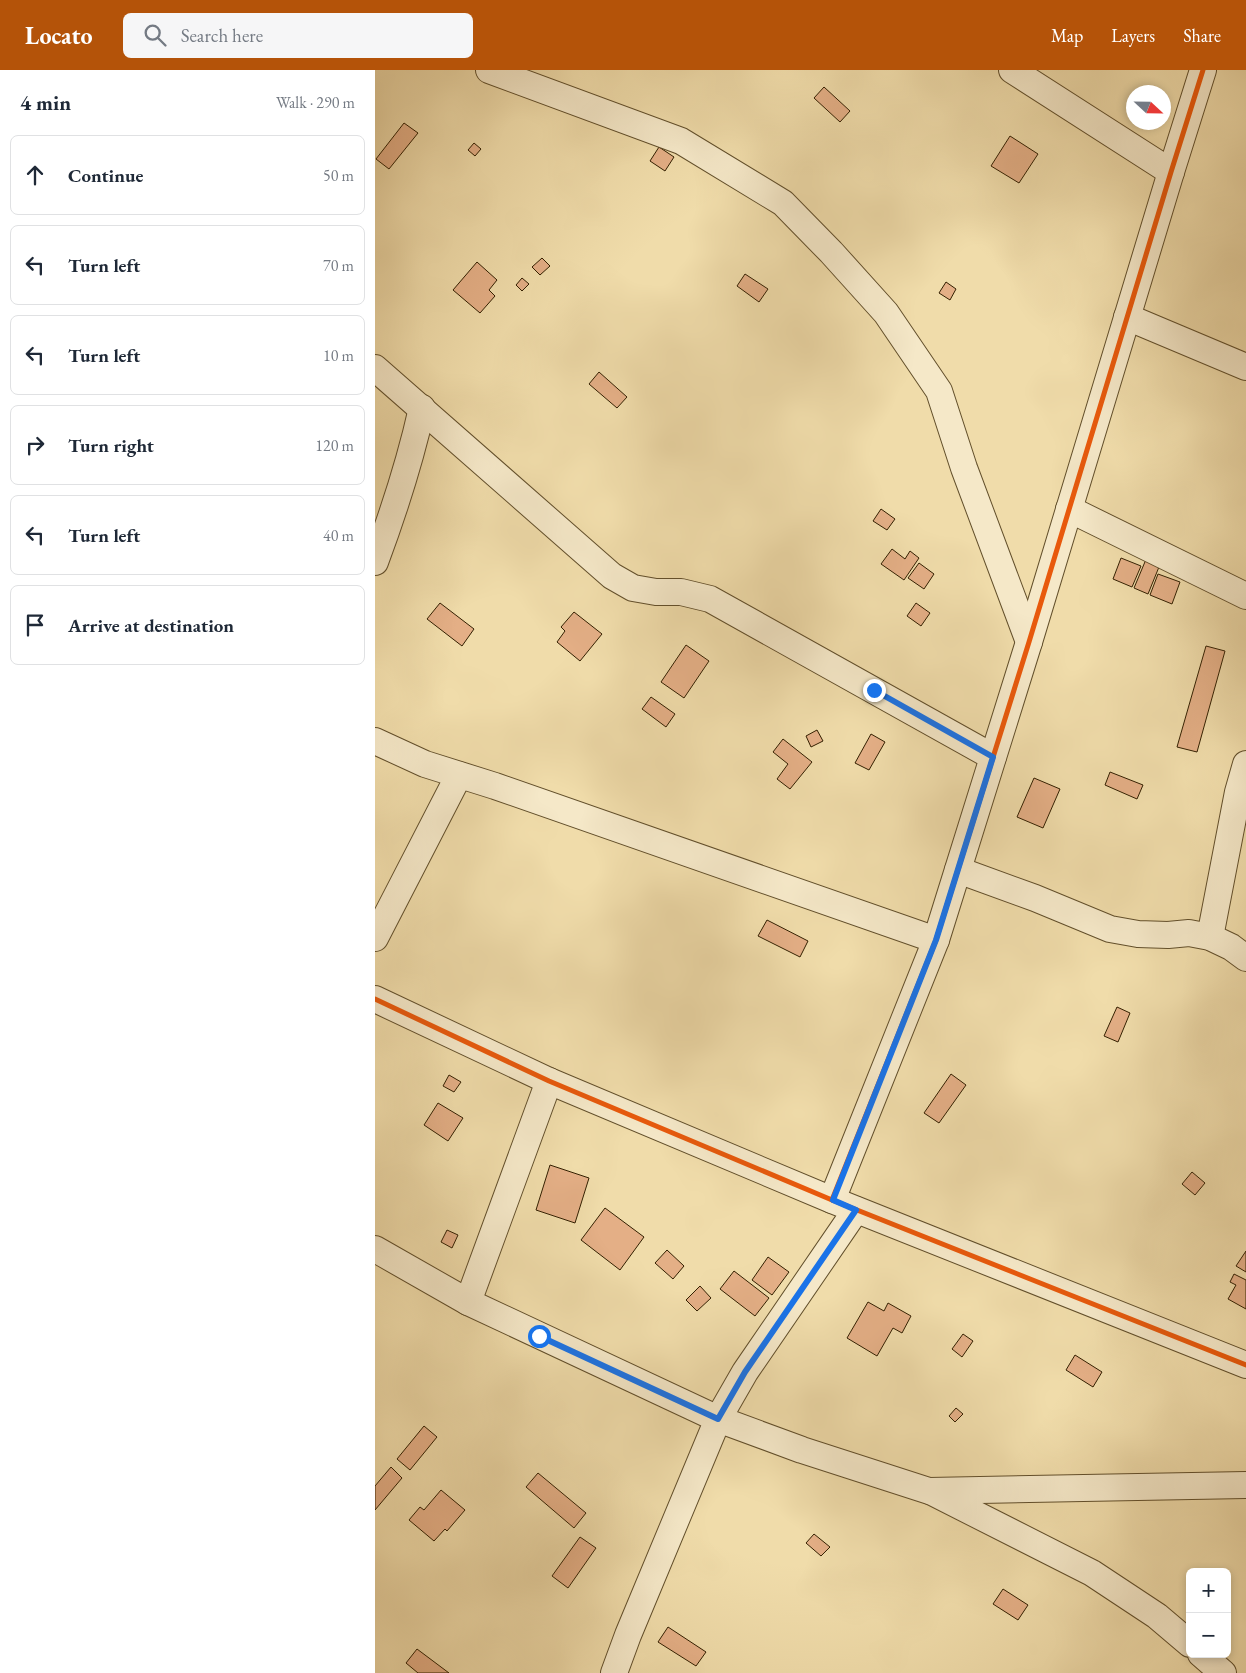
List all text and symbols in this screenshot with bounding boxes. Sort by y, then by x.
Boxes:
search box [123,13,473,58]
text: Locato [25,20,93,51]
icon: search [141,21,169,49]
text: Search here [181,23,263,48]
text: Map [1051,24,1083,47]
text: Layers [1111,24,1155,47]
text: Share [1183,24,1221,47]
north arrow [1126,85,1171,130]
text: 4 min [20,89,71,116]
text: Walk · 290 m [276,92,355,113]
icon: ahead [21,161,49,189]
text: Continue [68,163,143,188]
text: 50 m [323,165,354,186]
icon: left [21,251,49,279]
text: Turn left [68,253,140,278]
text: 70 m [323,255,354,276]
icon: left [21,341,49,369]
text: Turn left [68,343,140,368]
text: 10 m [323,345,354,366]
icon: right [21,431,49,459]
text: Turn right [68,433,154,458]
text: 120 m [315,435,354,456]
icon: left [21,521,49,549]
text: Turn left [68,523,140,548]
text: 40 m [323,525,354,546]
icon: arrive [21,611,49,639]
text: Arrive at destination [68,613,234,638]
route end [863,679,886,702]
route start [528,1325,551,1348]
map controls [1186,1568,1231,1658]
button: + [1186,1568,1231,1613]
button: − [1186,1613,1231,1658]

